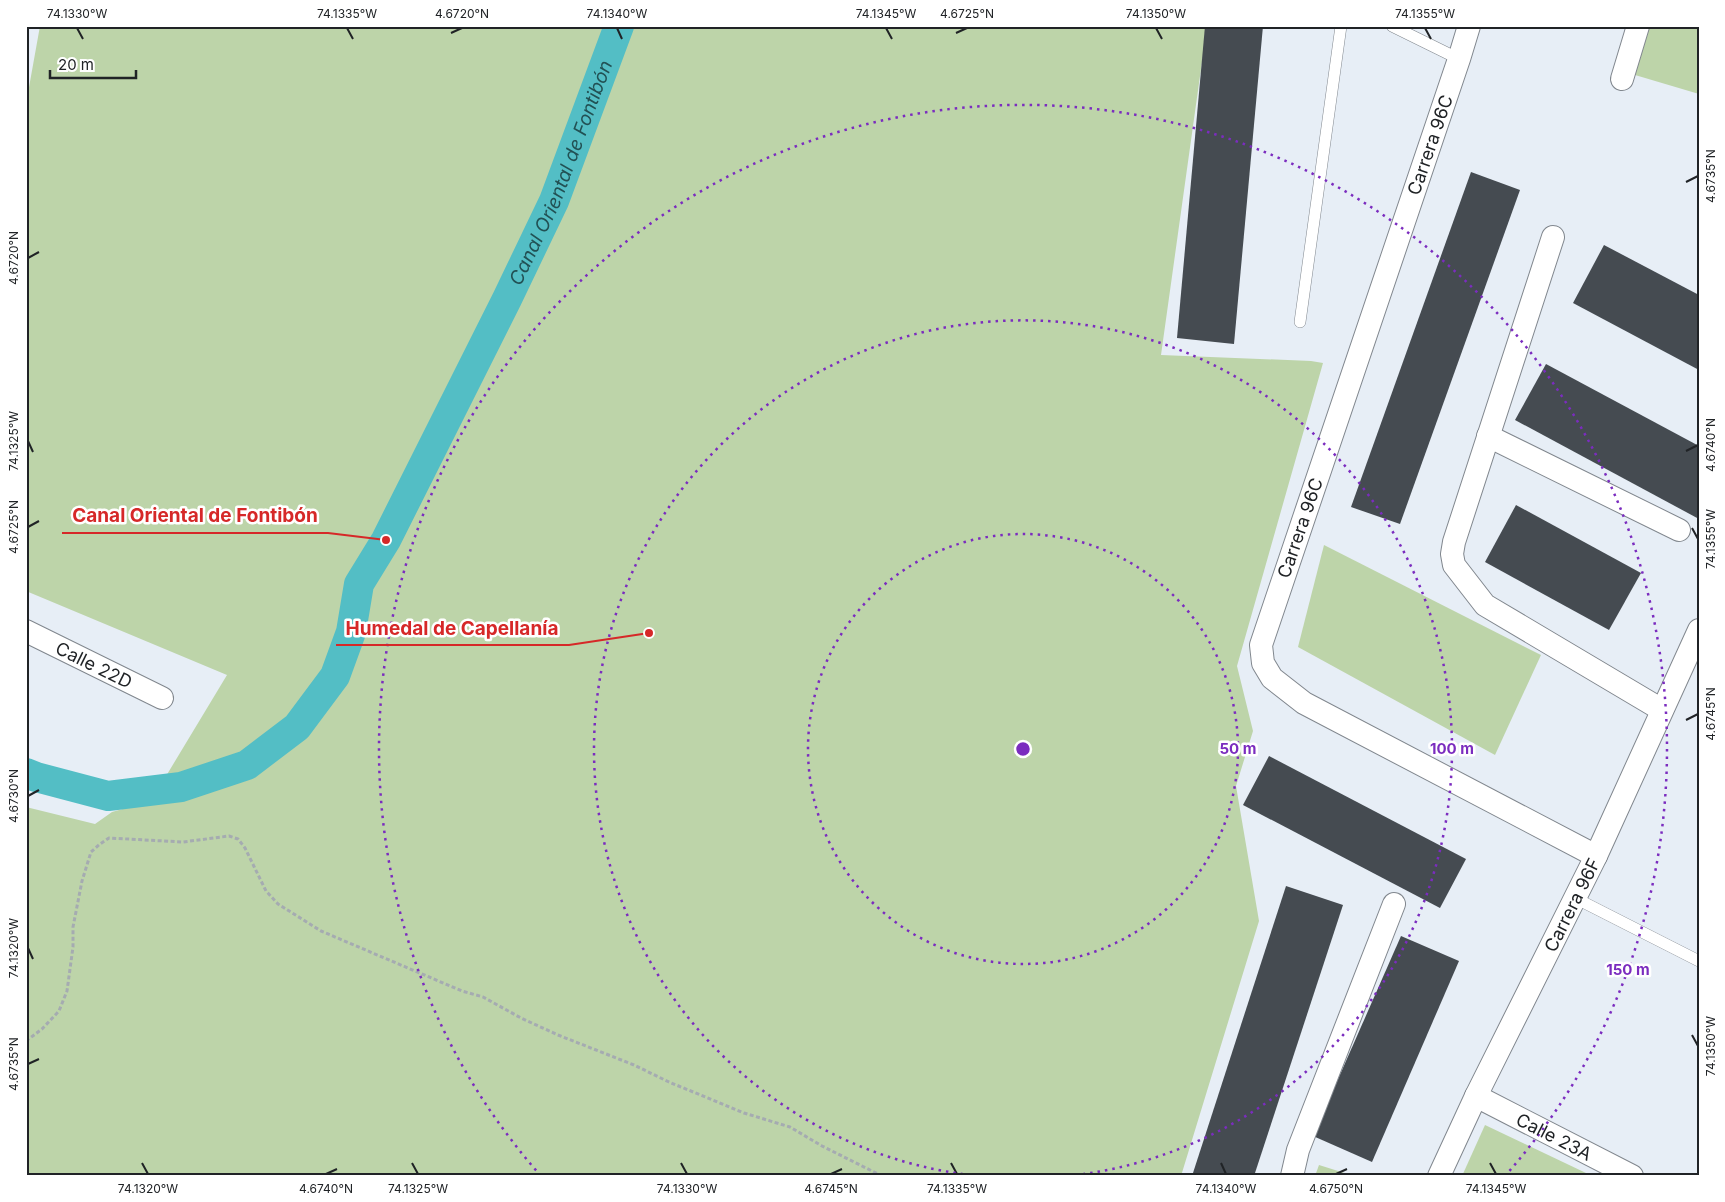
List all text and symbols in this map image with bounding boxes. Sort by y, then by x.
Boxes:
text: 74.1330°W [47,6,107,21]
text: 74.1335°W [317,6,377,21]
text: 4.6720°N [435,6,489,21]
text: 74.1340°W [587,6,648,21]
text: 74.1345°W [856,6,916,21]
text: 4.6725°N [940,6,994,21]
text: 74.1350°W [1126,6,1186,21]
text: 74.1355°W [1395,6,1455,21]
scale bar [50,48,136,80]
text: 20 m [58,55,94,74]
water label: Canal Oriental de Fontibón [504,57,617,289]
street label: Carrera 96C [1403,92,1457,198]
text: 4.6735°N [1703,149,1718,203]
text: 4.6720°N [6,231,21,285]
text: 74.1325°W [6,411,21,471]
text: 4.6740°N [1703,418,1718,472]
street label: Carrera 96C [1273,475,1327,581]
callout: Canal Oriental de Fontibón [62,499,328,533]
text: 4.6725°N [6,500,21,554]
text: Canal Oriental de Fontibón [72,504,318,527]
text: 74.1355°W [1703,509,1718,569]
callout: Humedal de Capellanía [336,611,569,645]
text: Humedal de Capellanía [346,617,558,640]
street label: Calle 22D [53,637,136,692]
text: 4.6745°N [1703,687,1718,741]
text: 50 m [1220,739,1256,758]
text: 100 m [1430,739,1474,758]
centre of rings [1014,740,1032,758]
text: 4.6730°N [6,769,21,823]
street label: Carrera 96F [1539,854,1604,955]
text: 74.1320°W [6,918,21,978]
text: 150 m [1606,960,1650,979]
text: 74.1350°W [1703,1016,1718,1076]
text: 4.6735°N [6,1037,21,1091]
street label: Calle 23A [1513,1108,1596,1164]
text: 74.1320°W [118,1181,178,1196]
text: 4.6740°N [299,1181,353,1196]
text: 74.1325°W [388,1181,448,1196]
text: 74.1330°W [657,1181,717,1196]
text: 4.6745°N [804,1181,858,1196]
text: 74.1335°W [927,1181,987,1196]
text: 74.1340°W [1196,1181,1257,1196]
text: 4.6750°N [1309,1181,1363,1196]
text: 74.1345°W [1466,1181,1526,1196]

